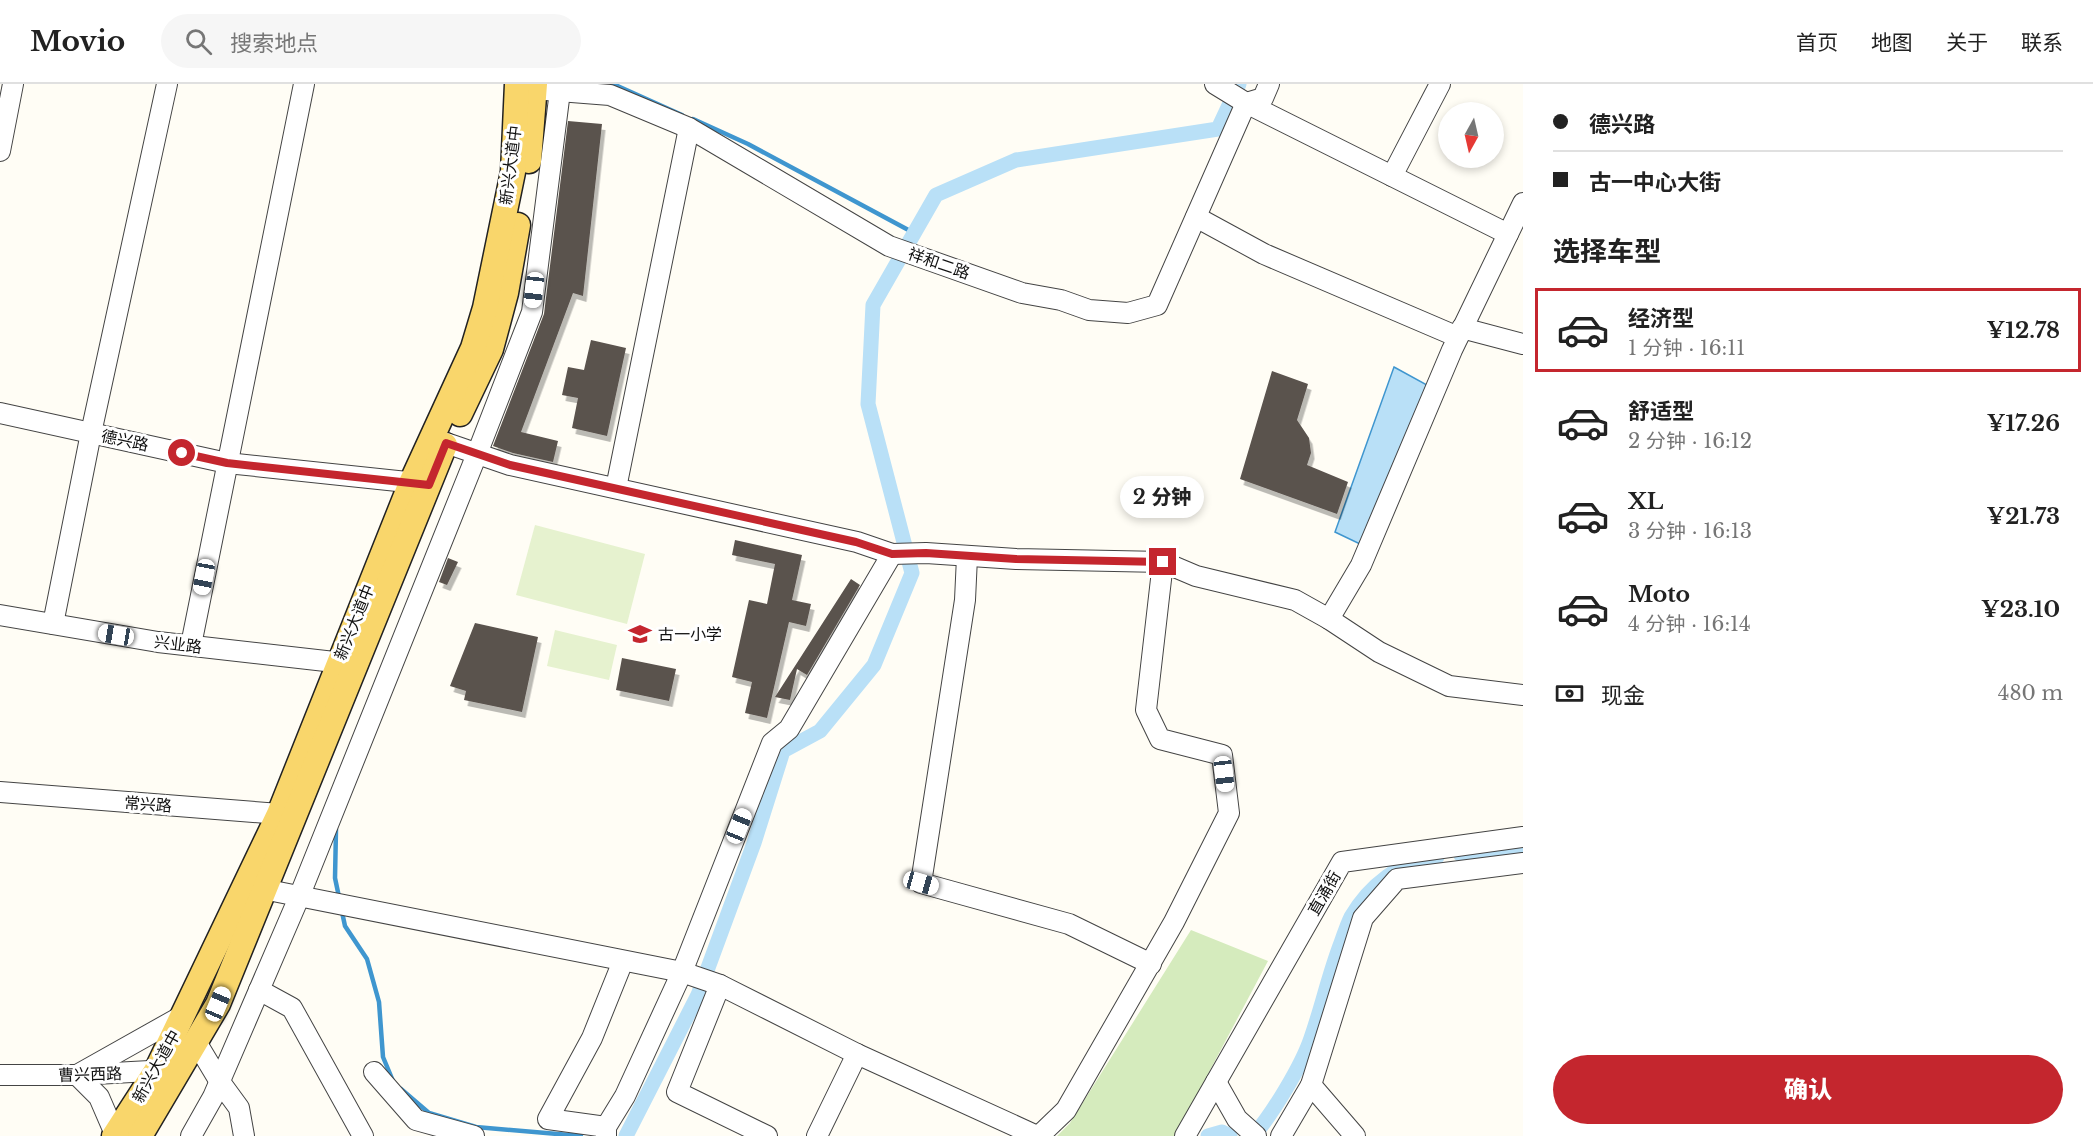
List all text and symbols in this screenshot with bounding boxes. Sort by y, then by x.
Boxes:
search box [161,14,581,68]
text: Movio [30,24,125,59]
icon: search [182,25,215,58]
text: 搜索地点 [230,30,318,57]
text: 首页 [1796,30,1838,56]
text: 地图 [1871,30,1913,56]
text: 关于 [1946,30,1988,56]
text: 联系 [2021,30,2063,56]
north arrow [1438,102,1504,168]
map controls [1438,102,1504,168]
text: 德兴路 [1589,111,1655,138]
street label: 新兴大道中 [495,124,525,206]
text: 古一中心大街 [1589,169,1721,196]
text: 选择车型 [1553,235,1661,268]
street label: 祥和二路 [905,243,973,283]
car [523,271,545,309]
icon: car [1556,303,1610,357]
text: 经济型 [1628,305,1694,332]
text: ¥12.78 [1987,317,2060,344]
text: 1 分钟 · 16:11 [1628,336,1745,360]
icon: car [1556,396,1610,450]
text: 舒适型 [1628,398,1694,425]
text: ¥17.26 [1987,410,2060,437]
street label: 德兴路 [99,425,151,455]
text: 2 分钟 · 16:12 [1628,429,1752,453]
route start [168,439,195,466]
callout: 2 分钟 [1121,475,1205,517]
text: 2 分钟 [1133,485,1191,509]
text: XL [1628,488,1663,515]
icon: car [1556,489,1610,543]
text: ¥21.73 [1987,503,2060,530]
text: 3 分钟 · 16:13 [1628,519,1752,543]
route end [1149,548,1176,575]
car [192,558,216,596]
street label: 新兴大道中 [330,581,378,663]
text: Moto [1628,581,1690,608]
icon: car [1556,582,1610,636]
text: ¥23.10 [1981,596,2060,623]
text: 4 分钟 · 16:14 [1628,612,1751,636]
school or university icon: 古一小学 [627,621,653,647]
car [97,623,135,647]
place label: 古一小学 [658,624,722,644]
street label: 兴业路 [153,631,203,657]
icon: cash [1553,677,1586,710]
text: 480 m [1998,681,2063,705]
text: 现金 [1601,682,1645,709]
car [1213,755,1235,793]
street label: 常兴路 [123,792,173,816]
car [724,806,754,846]
street label: 直涌街 [1303,867,1345,919]
car [901,869,941,897]
car [203,984,233,1024]
street label: 新兴大道中 [128,1026,184,1106]
button: 确认 [1553,1055,2063,1124]
street label: 曹兴西路 [58,1063,122,1085]

